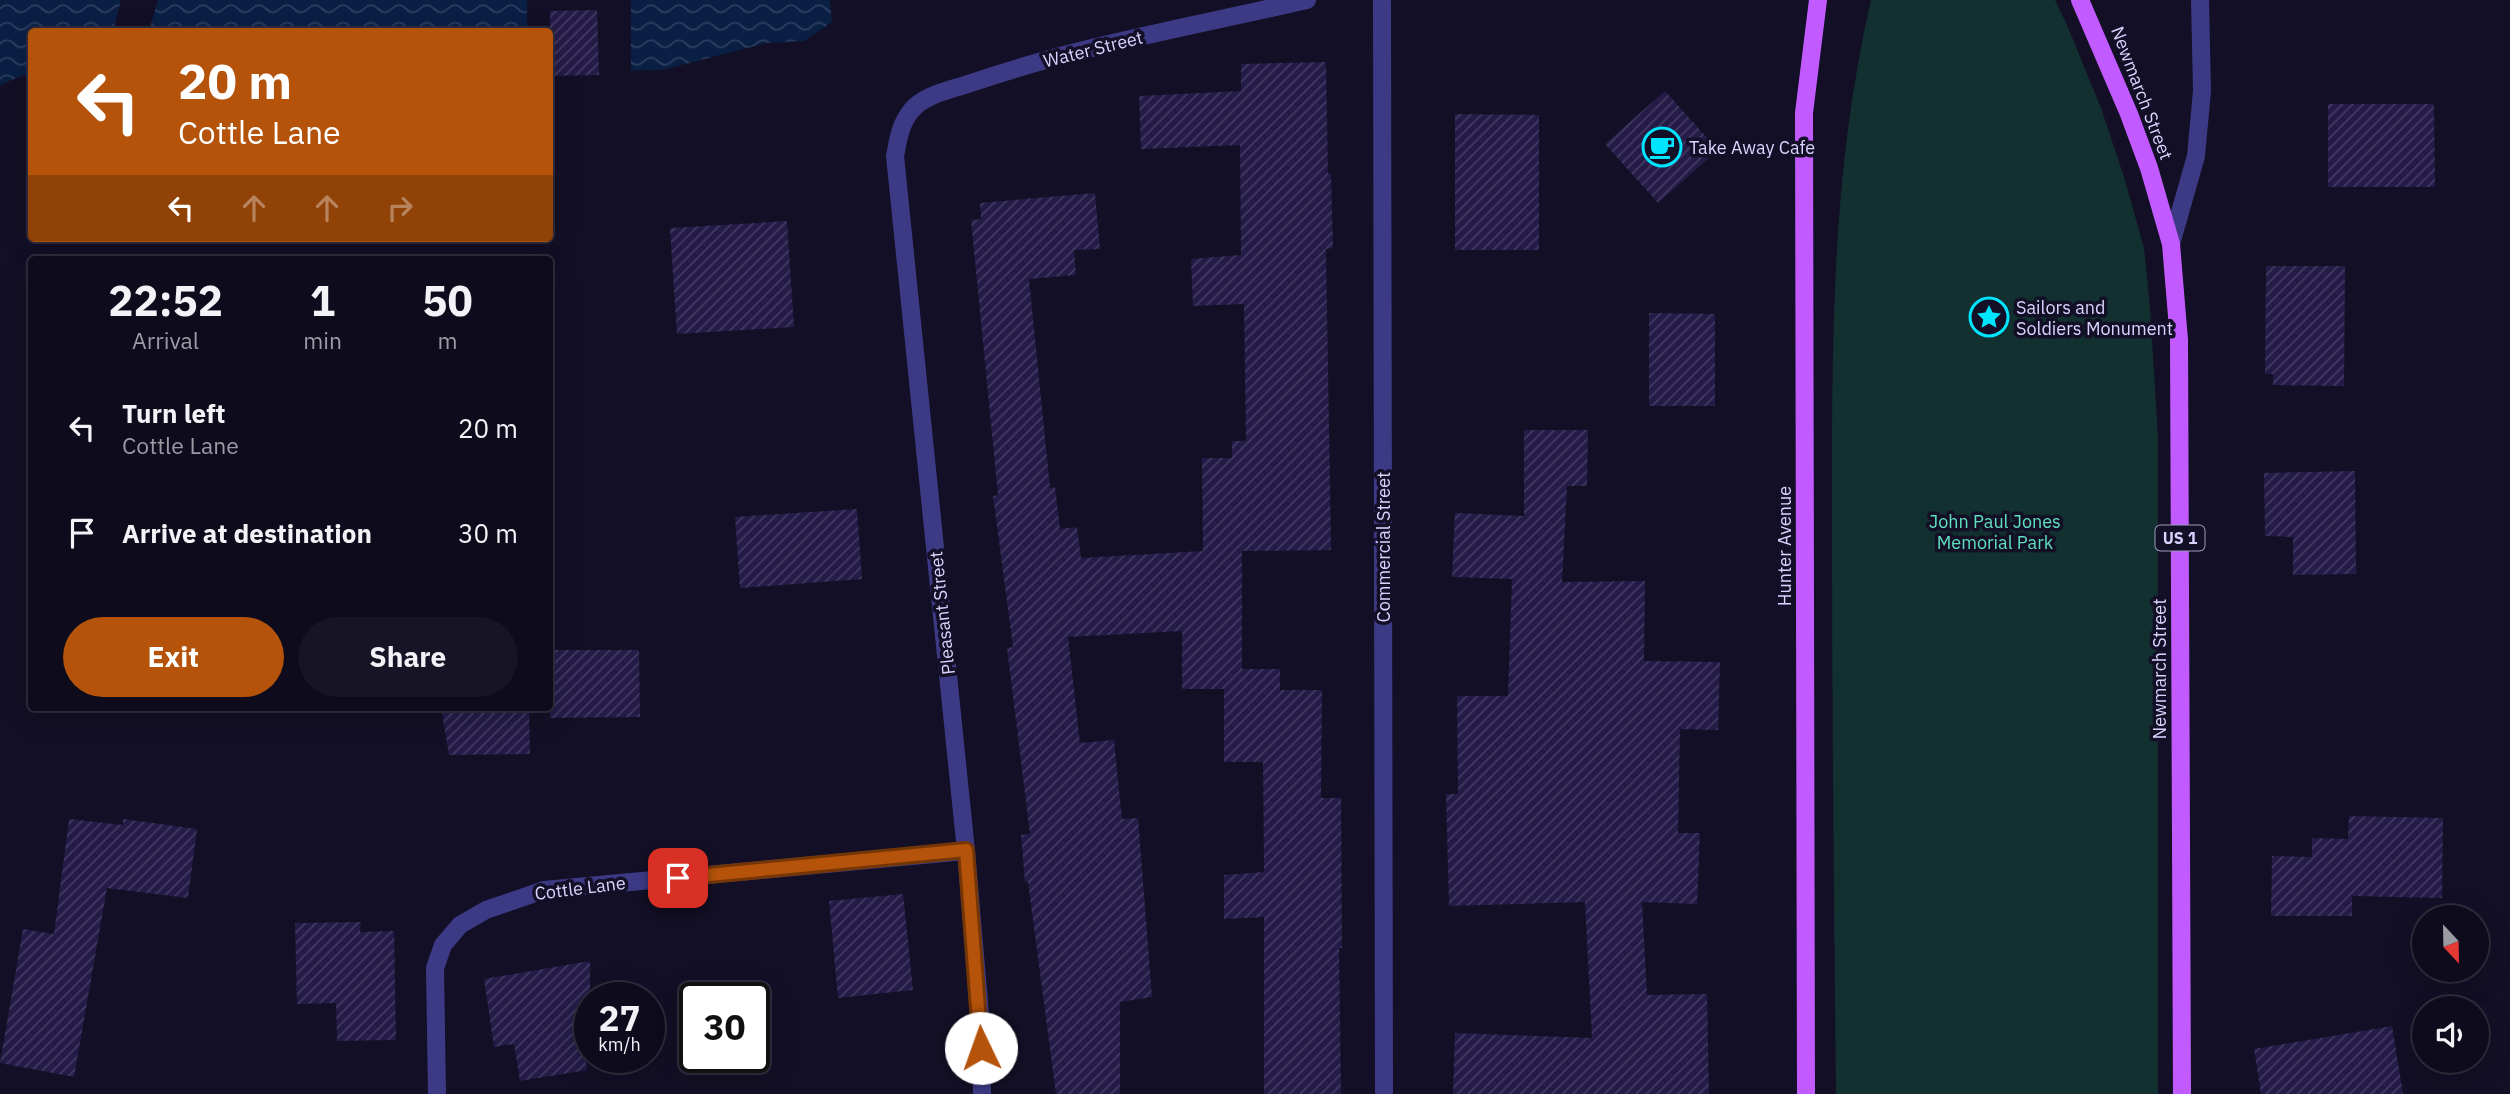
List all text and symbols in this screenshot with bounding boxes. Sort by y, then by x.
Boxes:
street label: Newmarch Street [2106,23,2178,163]
street label: Water Street [1041,26,1145,72]
text: 20 m [178,49,292,112]
icon: left [63,56,154,147]
text: Cottle Lane [178,111,341,153]
cafe icon: Take Away Cafe [1641,126,1683,168]
place label: Take Away Cafe [1689,136,1815,159]
icon: left [162,189,200,227]
icon: ahead [235,189,273,227]
icon: ahead [308,189,346,227]
icon: right [381,189,419,227]
text: 22:52 [108,273,223,328]
text: 1 [310,273,335,328]
text: 50 [422,273,473,328]
place icon: Sailors and Soldiers Monument [1968,296,2010,338]
place label: Sailors and Soldiers Monument [2016,296,2173,340]
text: Arrival [132,325,199,355]
text: min [303,325,342,355]
text: m [437,325,458,355]
text: Turn left [122,396,225,430]
icon: left [63,409,101,447]
text: 20 m [458,411,518,445]
text: Cottle Lane [122,430,239,460]
street label: Commercial Street [1372,472,1395,622]
street label: Hunter Avenue [1773,486,1796,606]
park label: John Paul Jones Memorial Park [1929,510,2061,554]
icon: arrive [63,514,101,552]
text: Arrive at destination [122,516,372,550]
text: 30 m [458,516,518,550]
road number: US 1 [2156,526,2204,551]
street label: Pleasant Street [924,550,960,676]
street label: Newmarch Street [2148,598,2171,740]
button: Exit [63,617,284,697]
button: Share [298,617,518,697]
pin [648,848,708,908]
icon: arrive [659,859,697,897]
street label: Cottle Lane [533,871,627,905]
north arrow [2412,905,2488,982]
map controls [2412,905,2489,1073]
speed limit sign: 30 [679,982,770,1073]
text: 27 [598,995,641,1041]
button: sound [2412,996,2489,1073]
position arrow [944,1011,1018,1085]
text: km/h [598,1033,641,1056]

